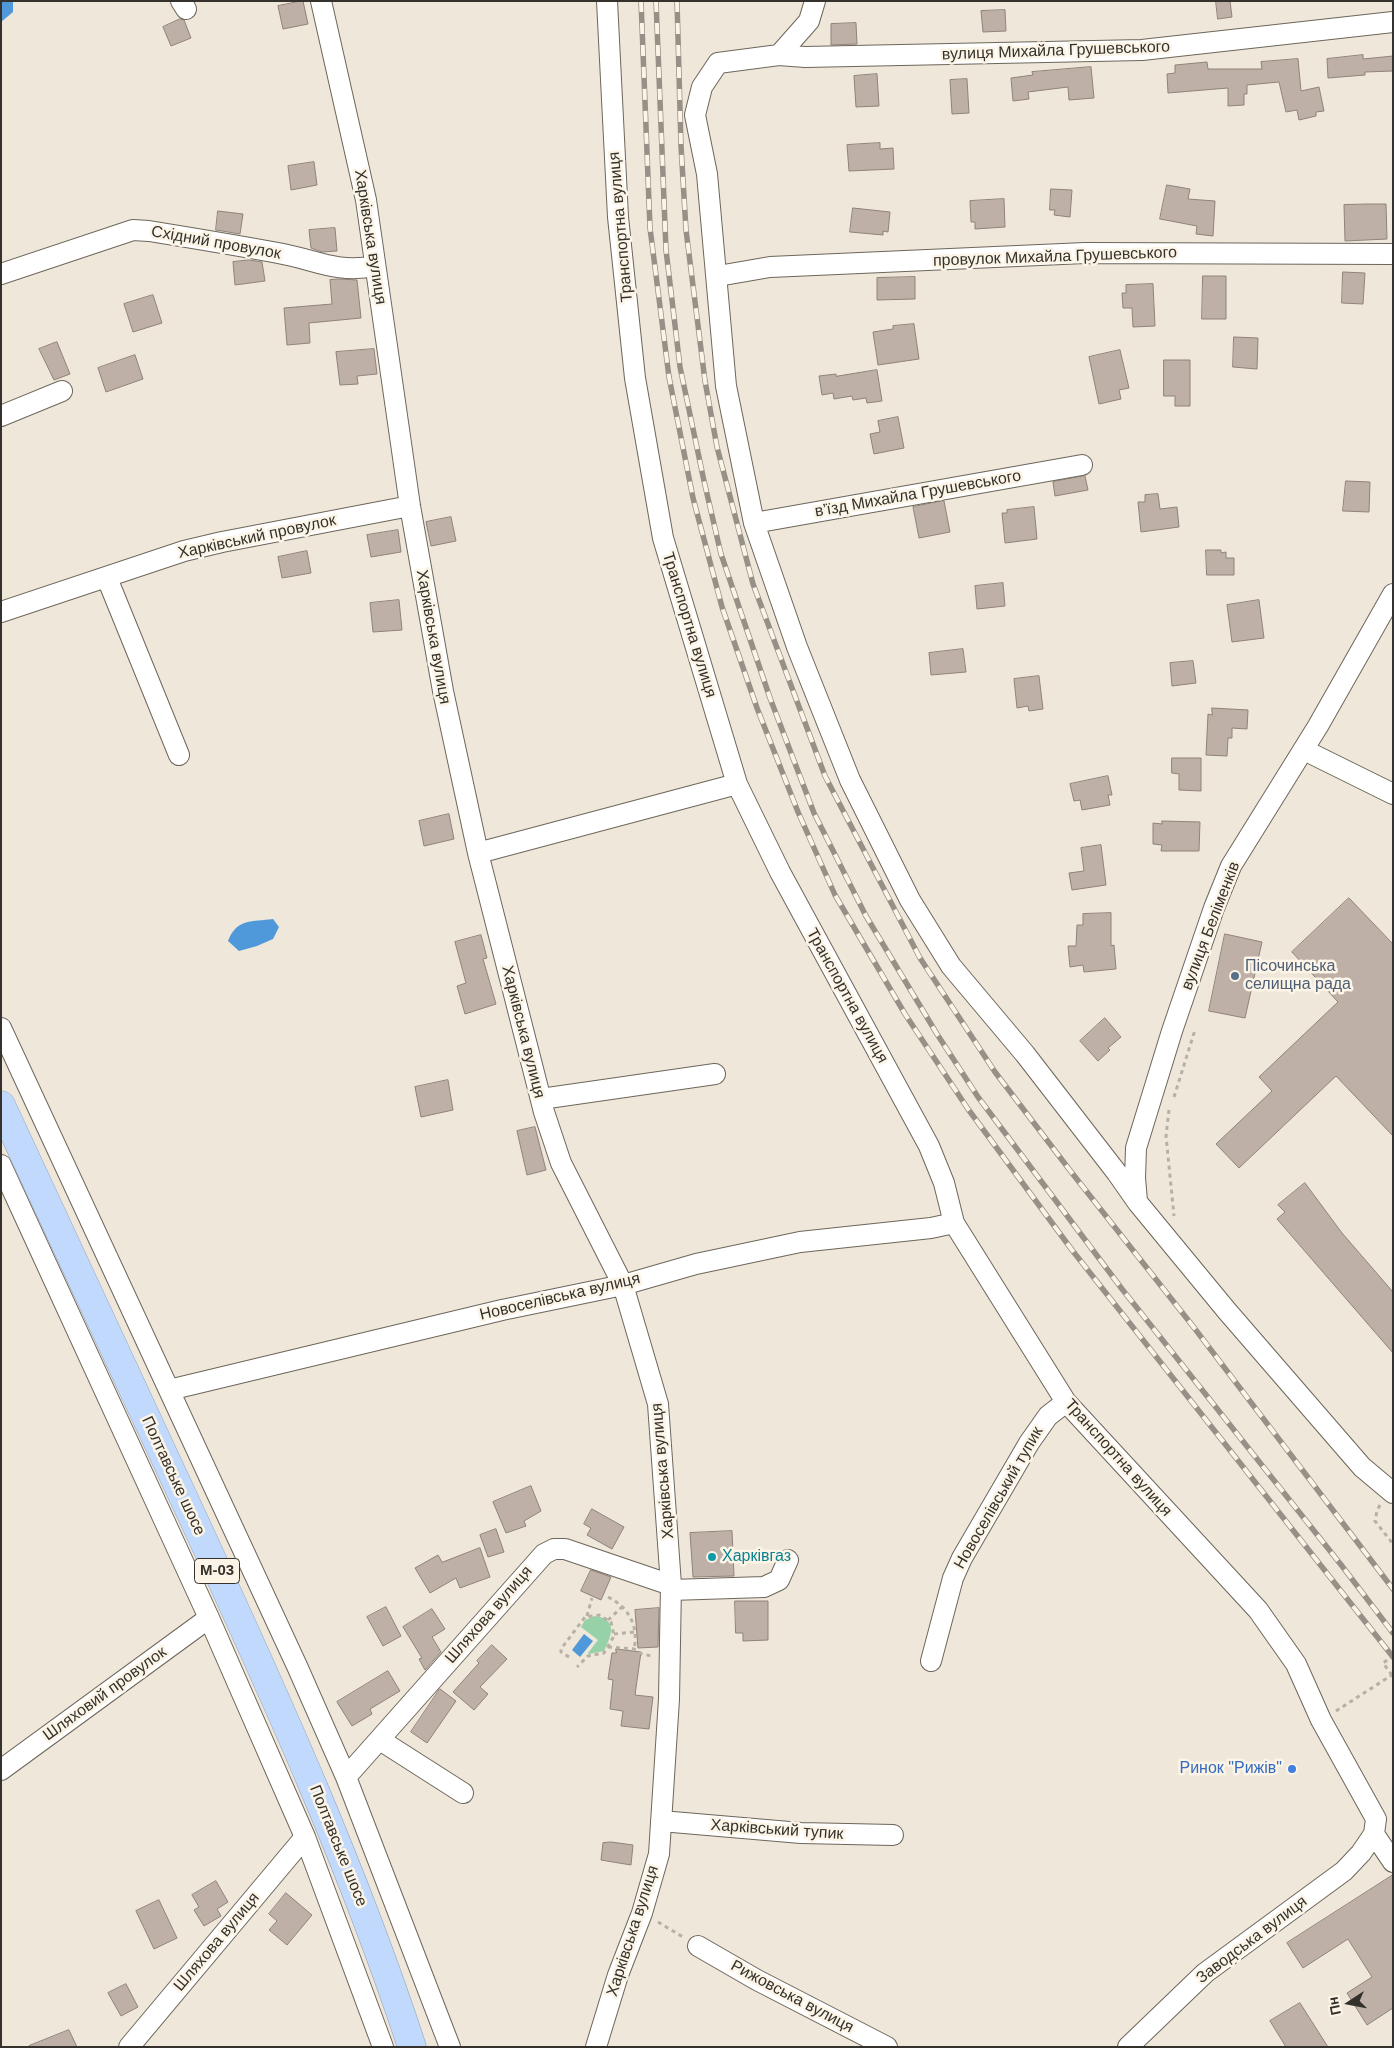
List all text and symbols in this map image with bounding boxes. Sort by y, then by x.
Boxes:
street label: вулиця Михайла Грушевського [942,37,1170,65]
street label: Транспортна вулиця [605,151,637,303]
street label: Харківська вулиця [350,168,390,306]
street label: Східний провулок [150,222,282,264]
street label: провулок Михайла Грушевського [933,243,1177,271]
street label: в’їзд Михайла Грушевського [813,466,1023,522]
street label: Харківський провулок [176,511,338,563]
street label: Транспортна вулиця [658,550,720,700]
street label: Харківська вулиця [412,568,454,706]
street label: вулиця Беліменків [1178,859,1244,993]
street label: Транспортна вулиця [802,925,892,1067]
place label: Пісочинська селищна рада [1245,957,1351,995]
street label: Харківська вулиця [497,964,549,1100]
marker: Пісочинська селищна рада [1229,970,1241,982]
street label: Новоселівська вулиця [478,1269,642,1325]
street label: Транспортна вулиця [1060,1395,1176,1521]
street label: Харківська вулиця [647,1402,679,1540]
street label: Полтавське шосе [137,1413,209,1539]
street label: Новоселівський тупик [950,1423,1048,1573]
place label: Харківгаз [722,1547,791,1567]
marker: Харківгаз [706,1551,718,1563]
road number: М-03 [194,1558,240,1584]
street label: Шляхова вулиця [441,1562,537,1668]
street label: Шляховий провулок [40,1643,170,1745]
place label: Ринок "Рижів" [1179,1759,1282,1779]
marker: Ринок "Рижів" [1286,1763,1298,1775]
street label: Полтавське шосе [305,1782,371,1910]
street label: Харківський тупик [710,1816,844,1844]
street label: Харківська вулиця [603,1863,663,1999]
street label: Шляхова вулиця [170,1889,264,1995]
street label: Заводська вулиця [1193,1892,1311,1988]
street label: Рижовська вулиця [727,1956,857,2038]
north arrow [1324,1978,1374,2028]
text: Пн [1325,1995,1344,2016]

